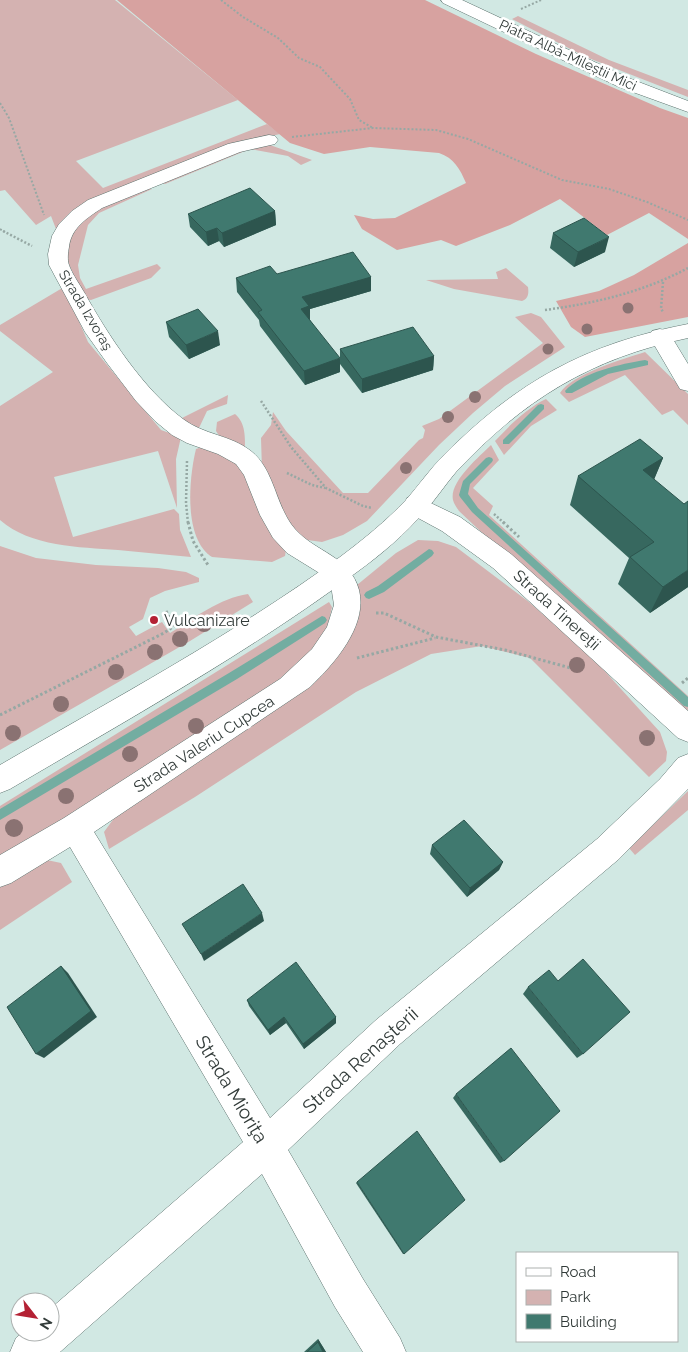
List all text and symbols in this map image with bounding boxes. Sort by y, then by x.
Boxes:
street label: Piatra Albă-Mileștii Mici [497,16,639,94]
street label: Strada Izvoraş [56,267,116,353]
street label: Strada Tinereţii [510,566,604,654]
place label: Vulcanizare [164,611,250,630]
marker: Vulcanizare [148,614,160,626]
street label: Strada Valeriu Cupcea [130,691,278,797]
street label: Strada Renaşterii [298,1002,422,1118]
street label: Strada Mioriţa [191,1031,273,1147]
legend [516,1252,678,1342]
text: Road [560,1263,596,1281]
text: Park [560,1288,591,1306]
north arrow [10,1292,60,1342]
text: Building [560,1313,617,1331]
text: N [37,1315,56,1332]

